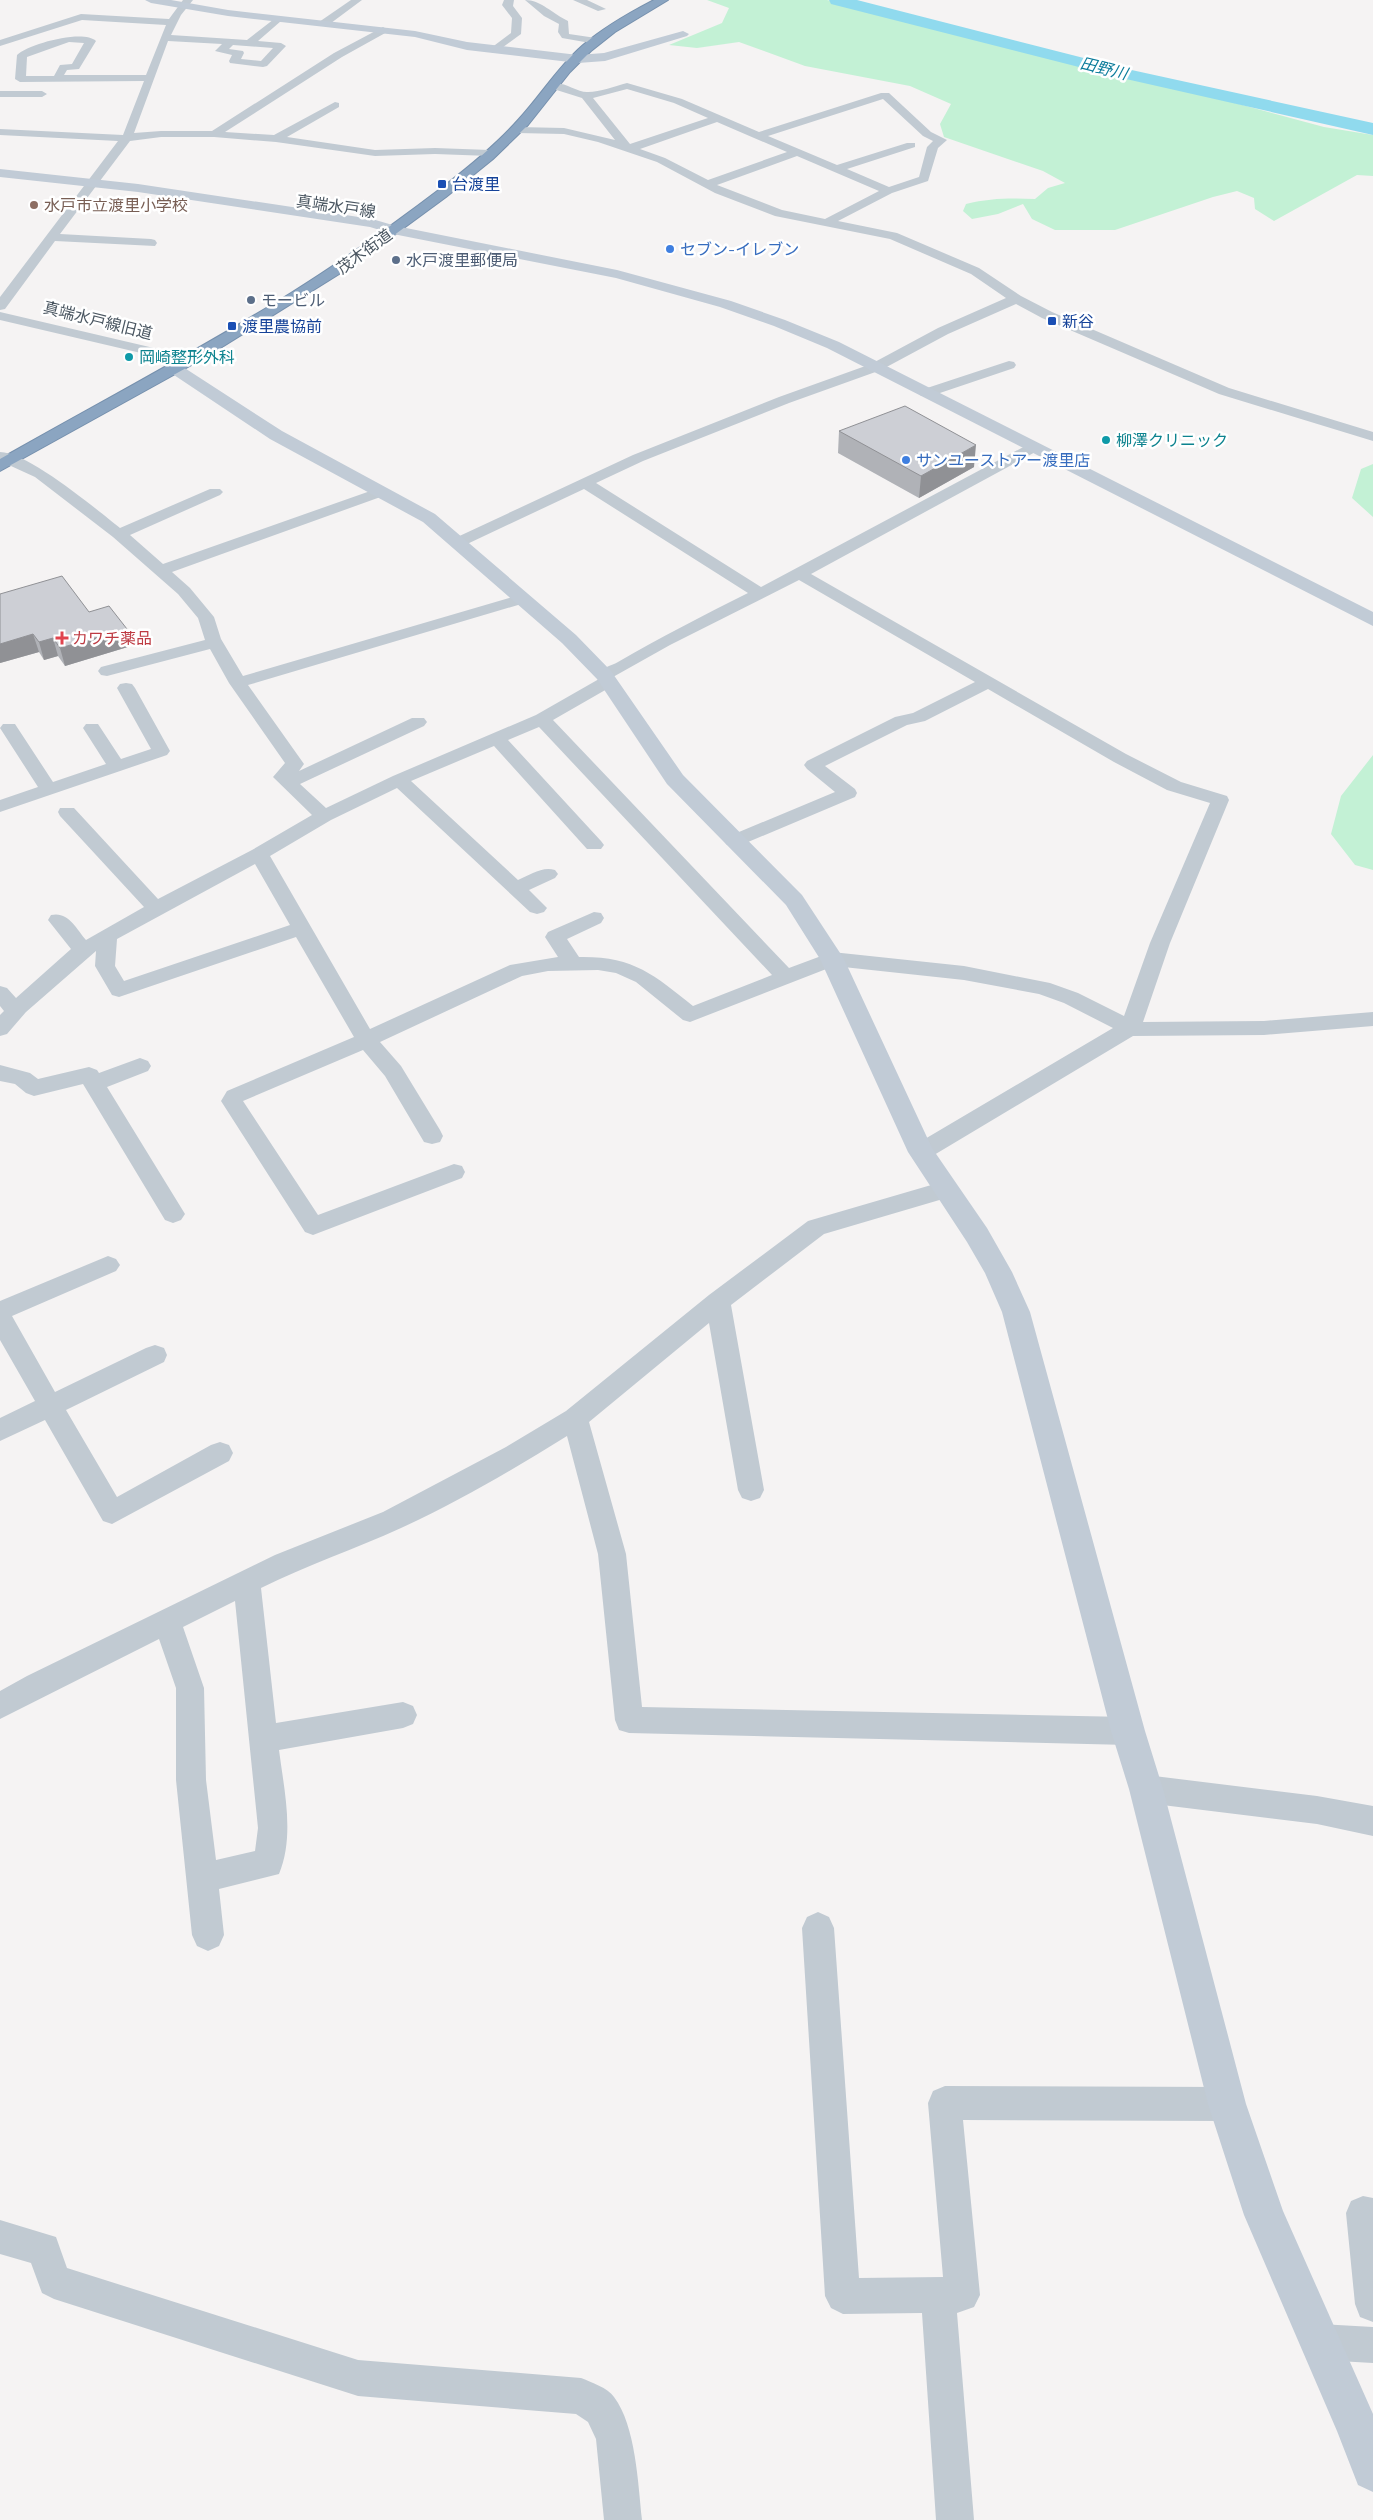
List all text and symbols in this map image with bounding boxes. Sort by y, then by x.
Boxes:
water label: 田野川 [1079,52,1132,83]
place label: 台渡里 [452,174,500,193]
marker: 台渡里 [436,178,448,190]
street label: 真端水戸線 [295,191,377,220]
place label: 水戸市立渡里小学校 [44,195,188,214]
marker: 水戸市立渡里小学校 [28,199,40,211]
street label: 茂木街道 [332,224,395,277]
place label: セブン-イレブン [680,239,799,258]
marker: セブン-イレブン [664,243,676,255]
place label: 水戸渡里郵便局 [406,250,518,269]
marker: 水戸渡里郵便局 [390,254,402,266]
place label: モービル [261,290,325,309]
marker: モービル [245,294,257,306]
street label: 真端水戸線旧道 [41,297,155,342]
place label: 新谷 [1062,311,1094,330]
marker: 新谷 [1046,315,1058,327]
place label: 渡里農協前 [242,316,322,335]
marker: 渡里農協前 [226,320,238,332]
place label: 岡崎整形外科 [139,347,235,366]
marker: 岡崎整形外科 [123,351,135,363]
place label: 柳澤クリニック [1116,430,1228,449]
marker: 柳澤クリニック [1100,434,1112,446]
place label: サンユーストアー渡里店 [916,450,1090,469]
marker: サンユーストアー渡里店 [900,454,912,466]
place label: カワチ薬品 [72,628,152,647]
marker: カワチ薬品 [56,632,68,644]

